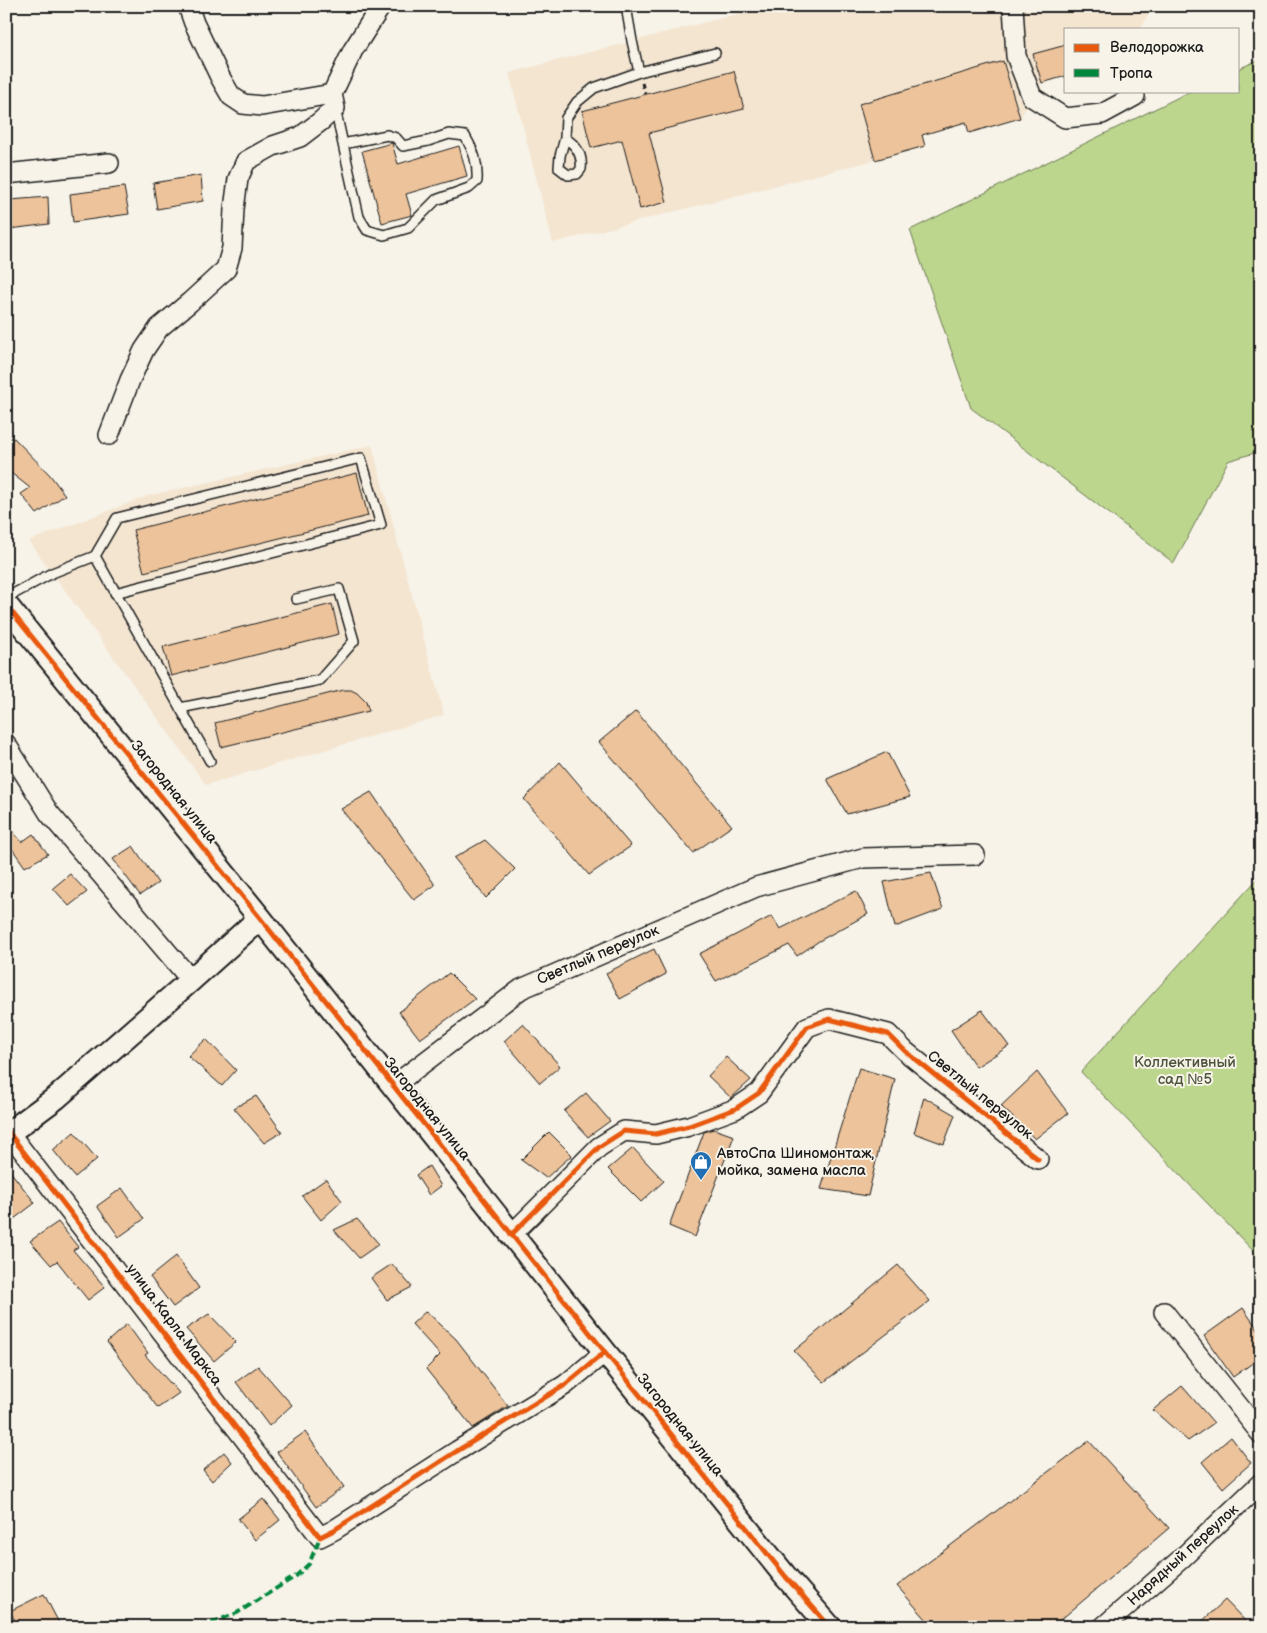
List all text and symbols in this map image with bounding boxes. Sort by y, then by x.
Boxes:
legend [1064,28,1240,92]
text: Велодорожка [1110,38,1204,57]
text: Тропа [1110,64,1153,83]
street label: Загородная улица [127,737,221,848]
street label: Светлый переулок [534,921,662,989]
street label: Светлый переулок [923,1047,1037,1143]
park label: Коллективный сад №5 [1134,1053,1236,1089]
street label: Загородная улица [380,1054,474,1165]
place label: АвтоСпа Шиномонтаж, мойка, замена масла [716,1144,875,1180]
shop icon: АвтоСпа Шиномонтаж, мойка, замена масла [689,1150,713,1181]
street label: улица Карла Маркса [122,1260,226,1390]
street label: Загородная улица [633,1370,727,1481]
street label: Нарядный переулок [1124,1500,1242,1610]

